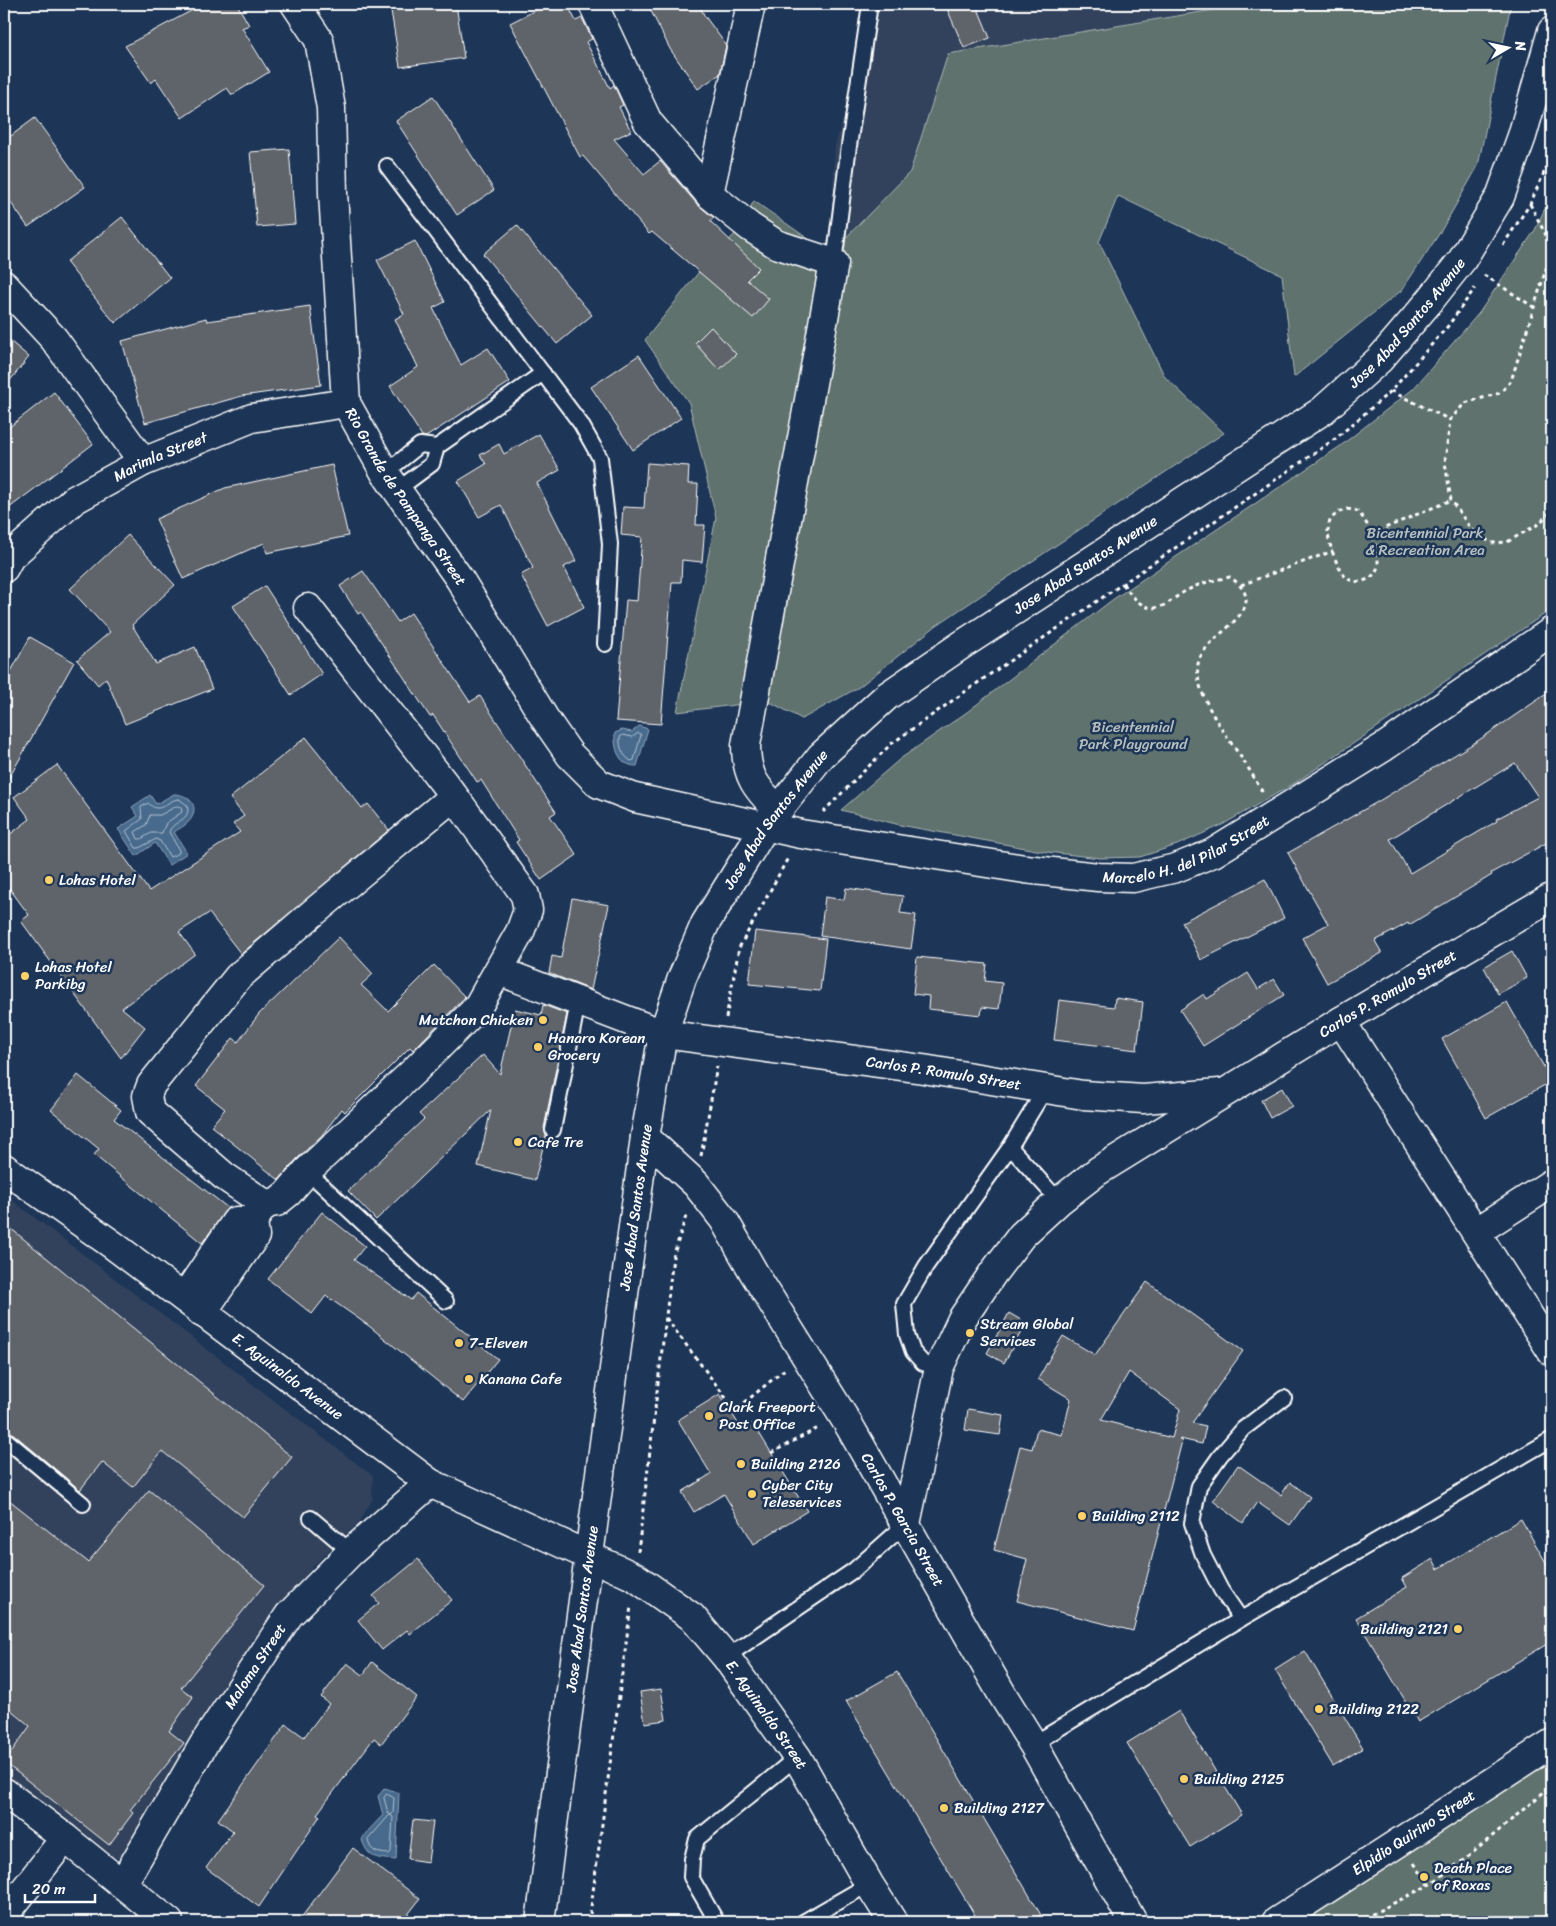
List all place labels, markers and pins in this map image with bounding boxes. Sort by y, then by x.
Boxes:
place label: Lohas Hotel [59,867,137,893]
marker: Lohas Hotel [43,874,55,886]
place label: Lohas Hotel Parkibg [35,954,113,997]
marker: Lohas Hotel Parkibg [19,970,31,982]
place label: Matchon Chicken [419,1007,533,1033]
marker: Matchon Chicken [537,1014,549,1026]
place label: Hanaro Korean Grocery [548,1025,645,1068]
marker: Hanaro Korean Grocery [532,1041,544,1053]
place label: Cafe Tre [528,1129,583,1155]
marker: Cafe Tre [512,1136,524,1148]
place label: Stream Global Services [980,1311,1074,1354]
marker: Stream Global Services [964,1327,976,1339]
place label: 7-Eleven [469,1330,528,1356]
marker: 7-Eleven [453,1337,465,1349]
place label: Kanana Cafe [479,1366,562,1392]
marker: Kanana Cafe [463,1373,475,1385]
place label: Clark Freeport Post Office [719,1394,816,1437]
marker: Clark Freeport Post Office [703,1410,715,1422]
place label: Building 2126 [751,1451,841,1477]
marker: Building 2126 [735,1458,747,1470]
place label: Cyber City Teleservices [762,1472,842,1515]
marker: Cyber City Teleservices [746,1488,758,1500]
place label: Building 2112 [1092,1503,1180,1529]
marker: Building 2112 [1076,1510,1088,1522]
place label: Building 2121 [1360,1616,1448,1642]
marker: Building 2121 [1452,1623,1464,1635]
place label: Building 2122 [1329,1696,1419,1722]
marker: Building 2122 [1313,1703,1325,1715]
place label: Building 2125 [1194,1766,1285,1792]
marker: Building 2125 [1178,1773,1190,1785]
place label: Building 2127 [954,1795,1045,1821]
marker: Building 2127 [938,1802,950,1814]
place label: Death Place of Roxas [1434,1855,1513,1898]
marker: Death Place of Roxas [1418,1871,1430,1883]

